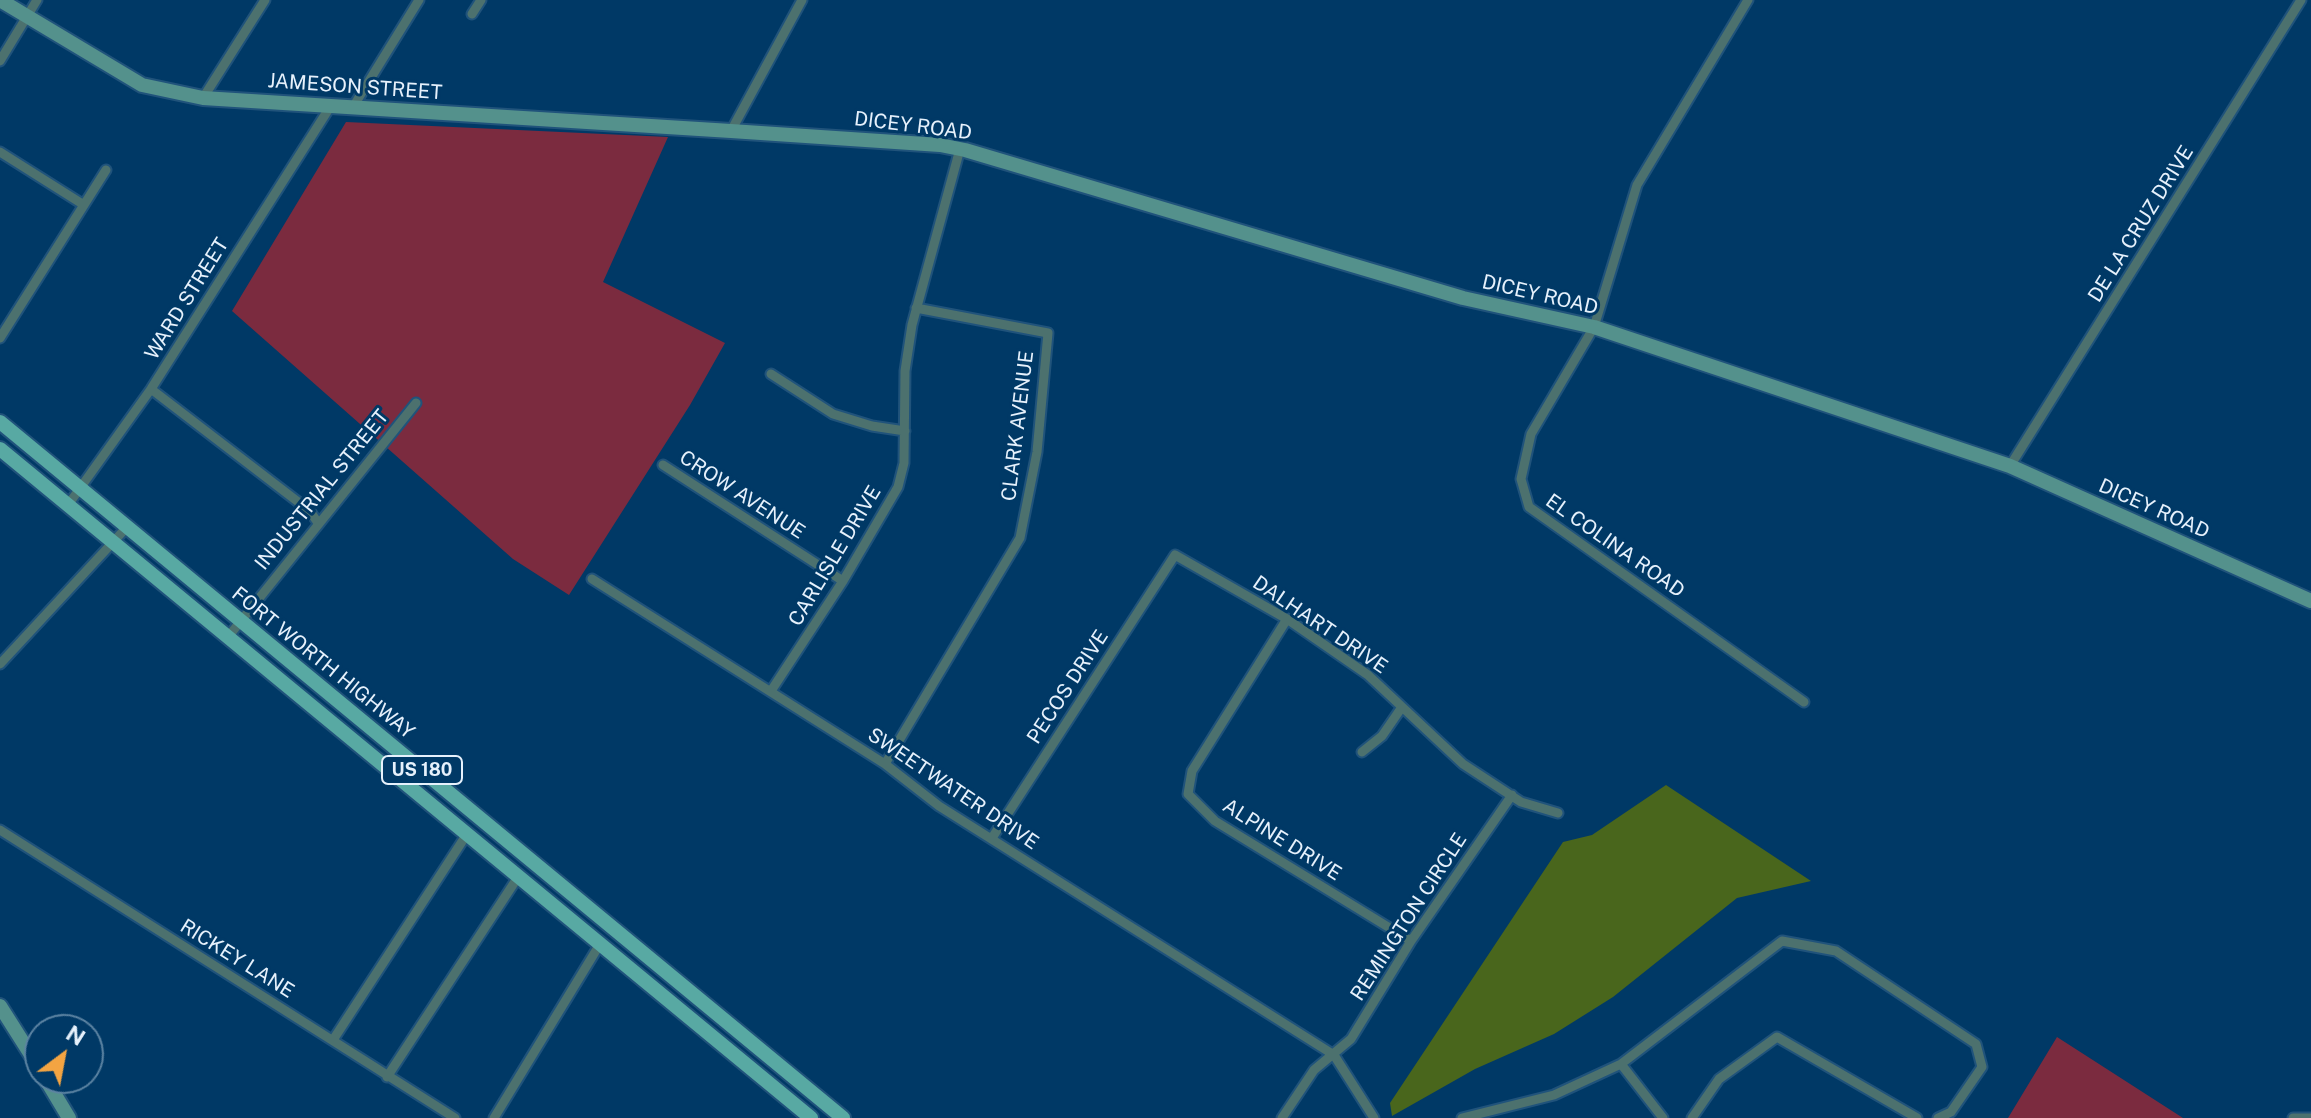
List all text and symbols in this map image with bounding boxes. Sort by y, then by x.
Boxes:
street label: JAMESON STREET [267,69,443,105]
street label: DICEY ROAD [853,107,973,145]
street label: DE LA CRUZ DRIVE [2083,141,2199,307]
street label: WARD STREET [140,234,234,364]
street label: DICEY ROAD [1480,270,1600,320]
street label: CLARK AVENUE [997,350,1039,502]
street label: INDUSTRIAL STREET [250,405,394,575]
street label: CROW AVENUE [675,446,809,544]
street label: DICEY ROAD [2095,474,2213,544]
street label: CARLISLE DRIVE [784,481,886,631]
street label: EL COLINA ROAD [1541,489,1689,603]
street label: DALHART DRIVE [1248,571,1392,679]
street label: FORT WORTH HIGHWAY [227,582,419,744]
street label: PECOS DRIVE [1022,626,1114,748]
street label: SWEETWATER DRIVE [863,723,1043,855]
road number: US 180 [382,756,462,784]
street label: ALPINE DRIVE [1218,794,1346,886]
street label: REMINGTON CIRCLE [1346,829,1472,1005]
street label: RICKEY LANE [176,914,298,1004]
north arrow [24,1014,104,1094]
text: N [61,1020,90,1051]

